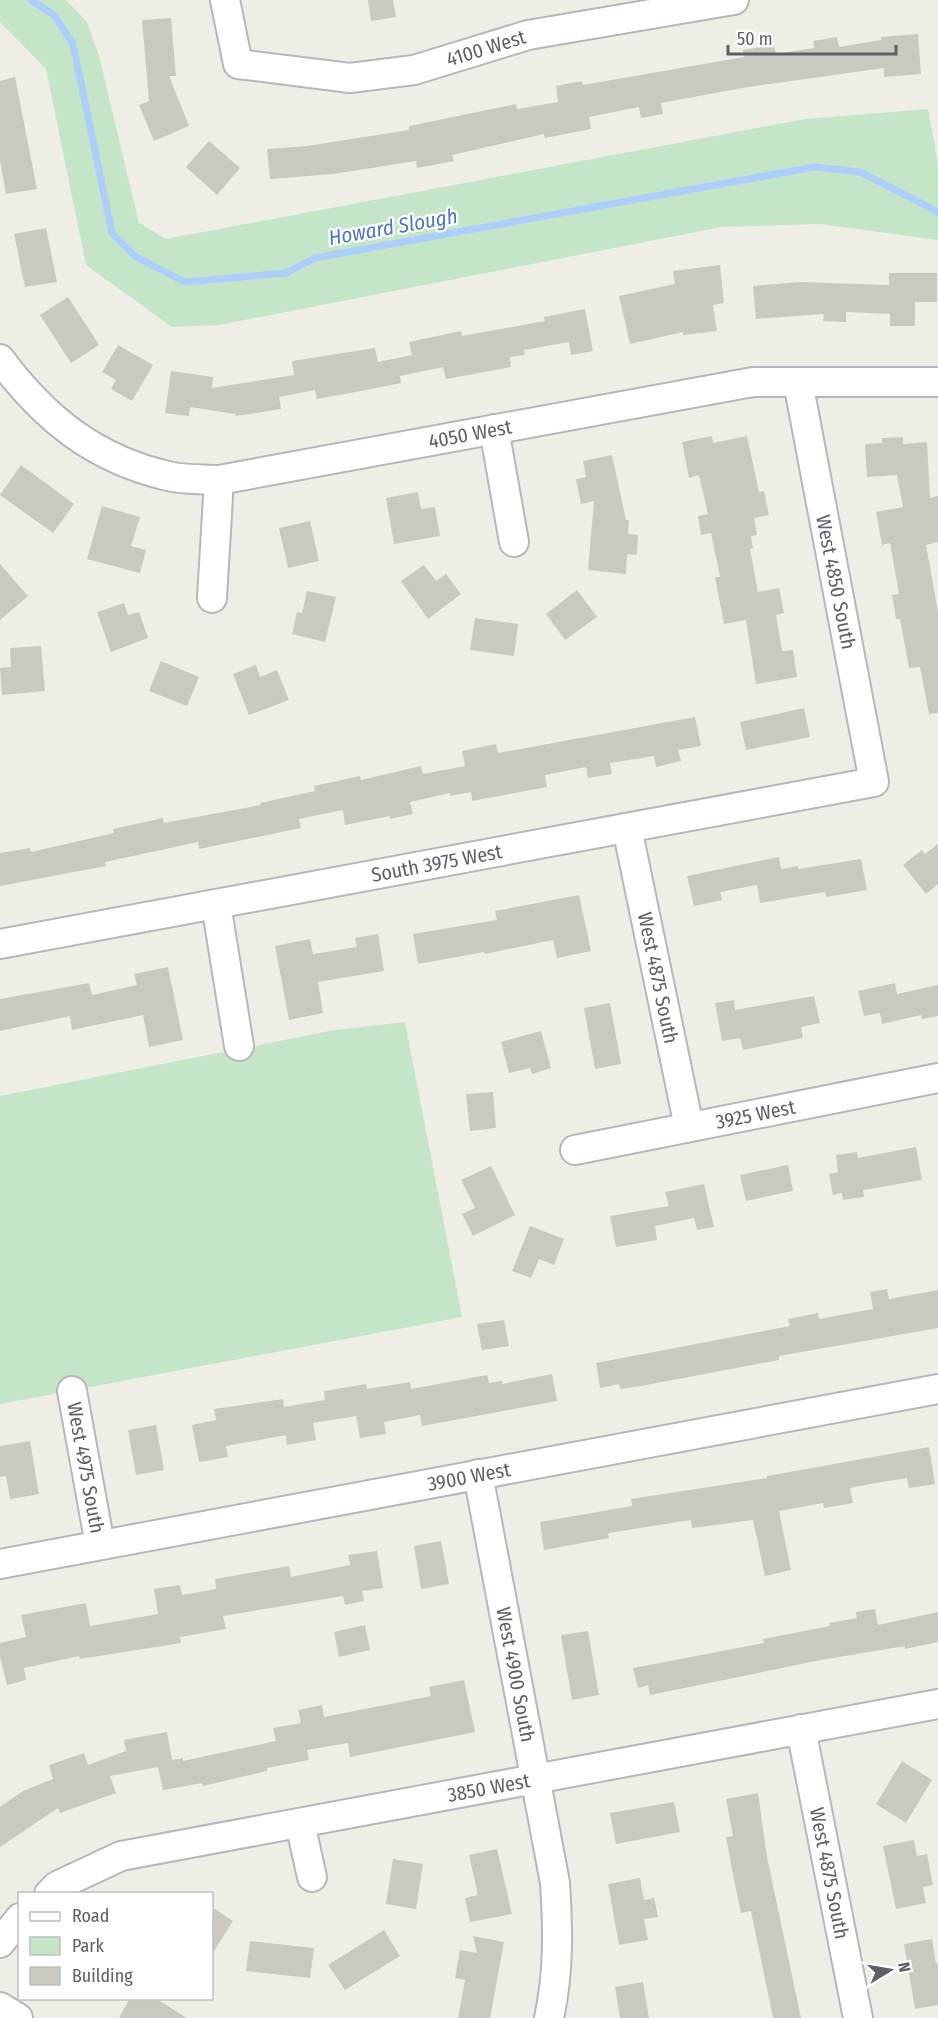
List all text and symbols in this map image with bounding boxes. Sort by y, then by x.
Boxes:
scale bar [728,18,896,56]
street label: 4100 West [443,24,529,71]
text: 50 m [737,28,773,50]
water label: Howard Slough [327,203,459,251]
street label: 4050 West [427,414,514,453]
street label: West 4850 South [811,513,861,651]
street label: South 3975 West [369,839,504,887]
street label: West 4875 South [633,910,683,1046]
street label: 3925 West [714,1094,798,1134]
street label: West 4975 South [62,1400,110,1535]
street label: 3900 West [425,1457,513,1496]
street label: West 4900 South [491,1605,540,1744]
street label: 3850 West [446,1768,532,1807]
street label: West 4875 South [805,1805,854,1941]
legend [18,1892,213,2000]
text: Road [72,1905,109,1927]
text: Park [72,1935,105,1957]
north arrow [860,1940,920,2000]
text: N [894,1961,914,1974]
text: Building [72,1965,133,1987]

